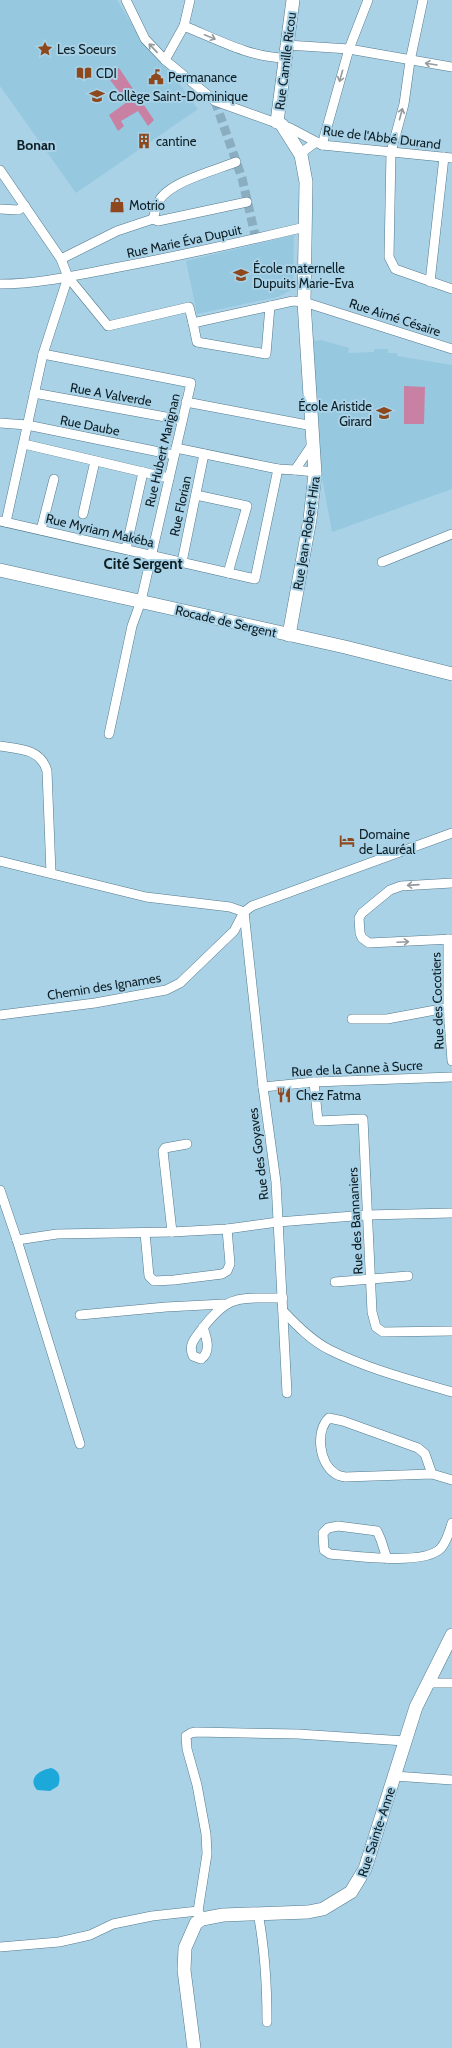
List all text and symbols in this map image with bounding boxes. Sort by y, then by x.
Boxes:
street label: Rue Camille Ricou [271,11,299,111]
one-way arrow [203,33,215,41]
place icon: Les Soeurs [36,40,54,58]
place label: Les Soeurs [57,41,117,57]
one-way arrow [149,43,158,54]
one-way arrow [425,60,438,68]
library icon: CDI [75,64,93,82]
place label: CDI [96,65,117,81]
public building icon: Permanance [147,68,165,86]
place label: Permanance [168,69,237,85]
one-way arrow [337,70,344,83]
school or university icon: Collège Saint-Dominique [88,87,106,105]
place label: Collège Saint-Dominique [109,88,248,104]
one-way arrow [398,108,405,121]
street label: Rue de l'Abbé Durand [322,122,442,152]
building icon: cantine [135,132,153,150]
place label: cantine [156,133,197,149]
district label: Bonan [16,136,56,154]
shop icon: Motrio [108,196,126,214]
place label: Motrio [129,197,165,213]
street label: Rue Marie Éva Dupuit [125,220,244,261]
place label: École maternelle Dupuits Marie-Eva [253,259,355,291]
school or university icon: École maternelle Dupuits Marie-Eva [232,266,250,284]
street label: Rue Aimé Césaire [347,295,443,339]
street label: Rue A Valverde [69,379,153,409]
street label: Rue Hubert Marignan [141,392,183,508]
place label: École Aristide Girard [298,397,372,429]
school or university icon: École Aristide Girard [375,404,393,422]
street label: Rue Daube [59,411,121,439]
street label: Rue Florian [166,474,194,538]
street label: Rue Jean-Robert Hira [289,474,323,591]
street label: Rue Myriam Makéba [44,510,156,550]
district label: Cité Sergent [103,555,183,573]
street label: Rocade de Sergent [174,602,279,641]
place label: Domaine de Lauréal [359,826,415,857]
hotel icon: Domaine de Lauréal [338,832,356,850]
one-way arrow [407,882,420,889]
one-way arrow [396,938,409,945]
street label: Rue des Cocotiers [427,951,447,1050]
street label: Chemin des Ignames [46,969,163,1003]
street label: Rue de la Canne à Sucre [291,1057,423,1079]
restaurant icon: Chez Fatma [275,1086,293,1104]
place label: Chez Fatma [296,1087,362,1103]
street label: Rue des Goyaves [244,1106,272,1201]
street label: Rue des Bannaniers [344,1166,366,1275]
street label: Rue Sainte-Anne [354,1785,398,1879]

